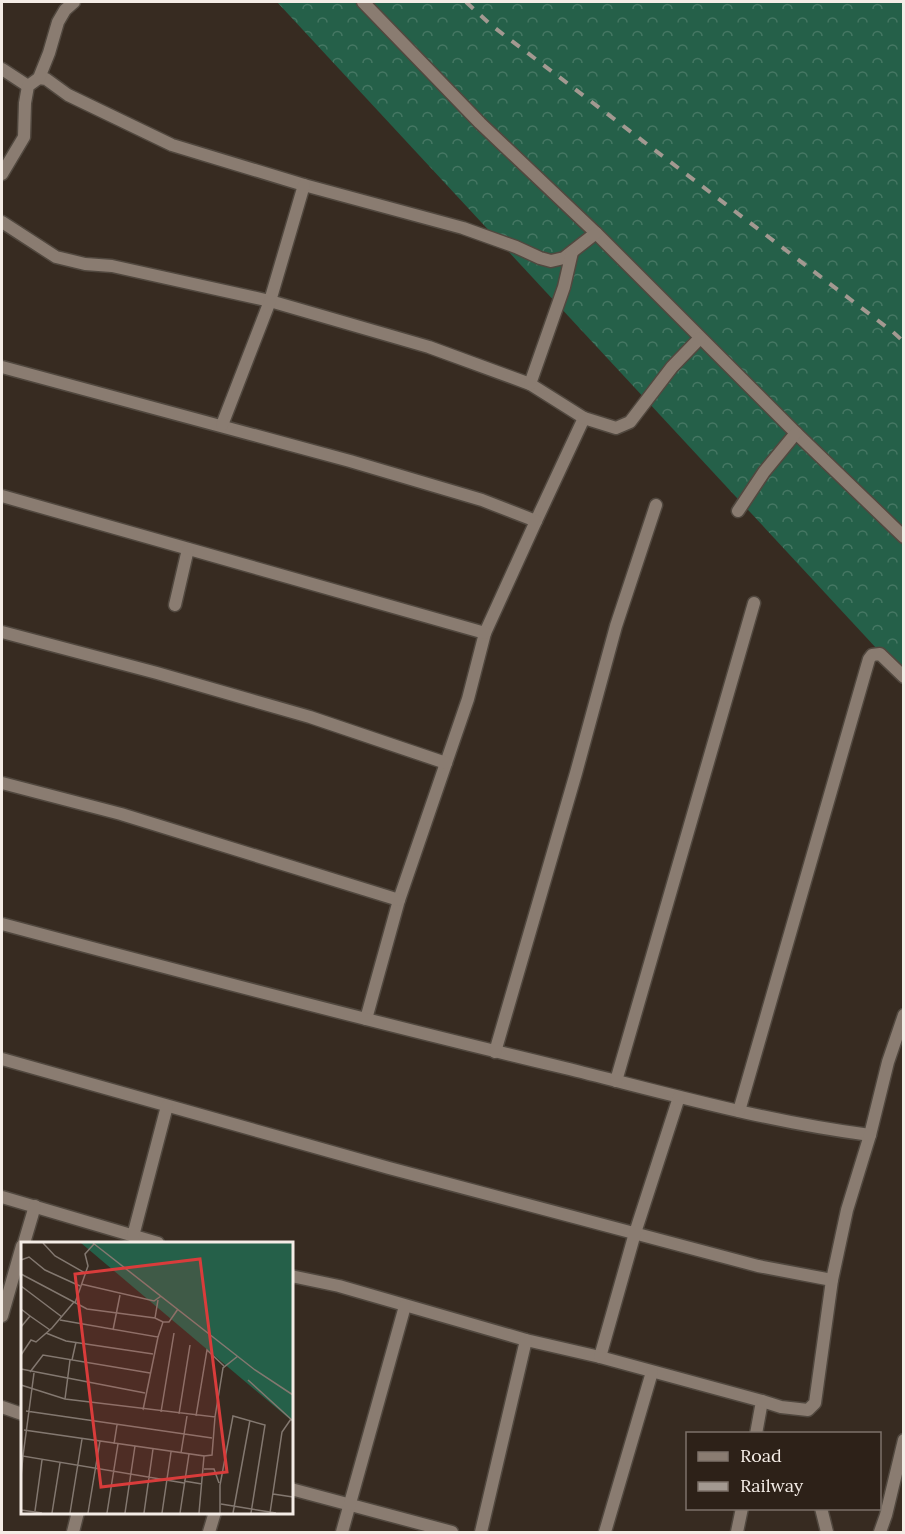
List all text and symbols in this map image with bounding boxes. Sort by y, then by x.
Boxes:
inset map [21,1242,292,1513]
legend [686,1432,881,1510]
text: Road [740,1444,782,1467]
text: Railway [740,1474,804,1497]

